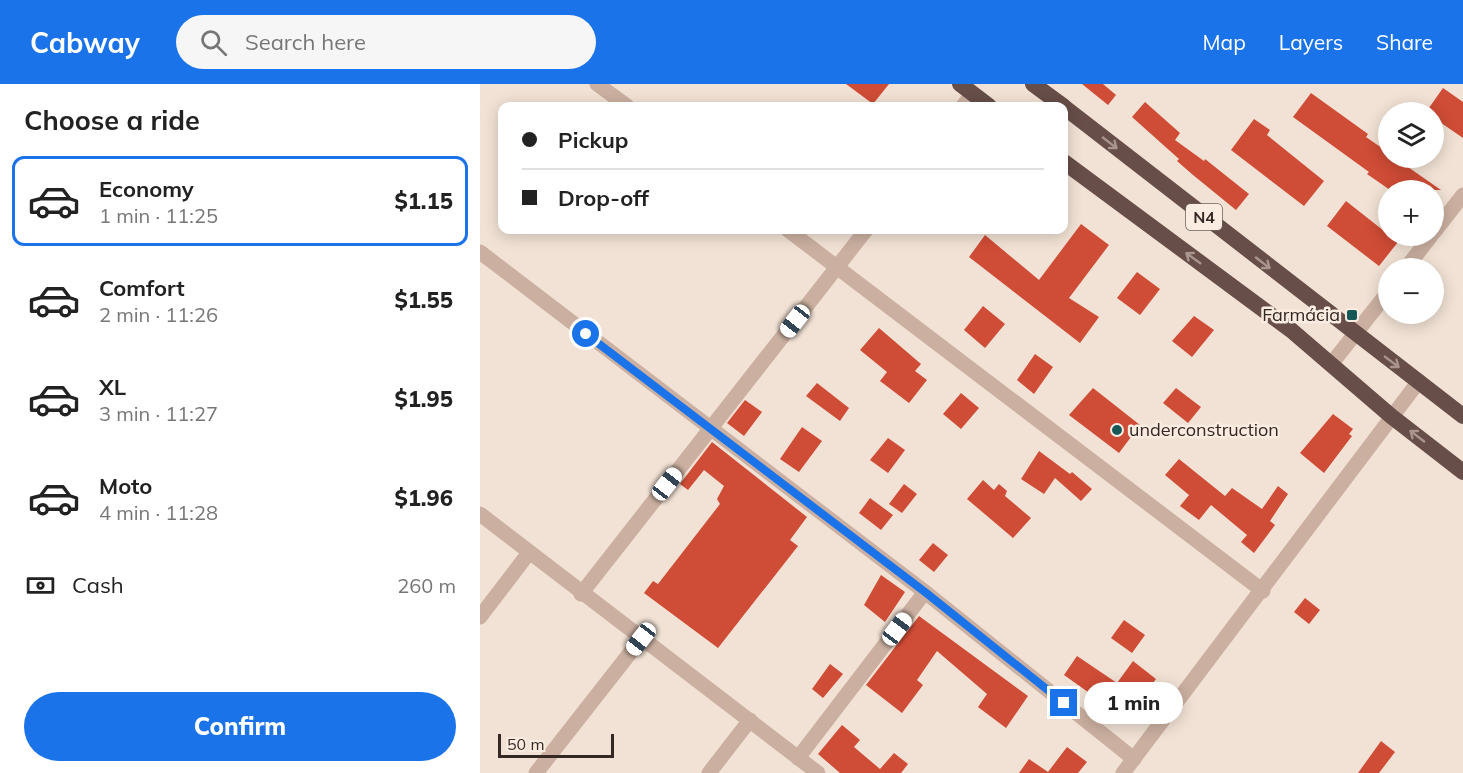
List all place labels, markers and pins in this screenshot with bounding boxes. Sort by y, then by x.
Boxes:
place label: Farmácia [1262,303,1340,326]
marker: Farmácia [1345,308,1359,322]
place label: underconstruction [1129,418,1279,441]
marker: underconstruction [1110,423,1124,437]

